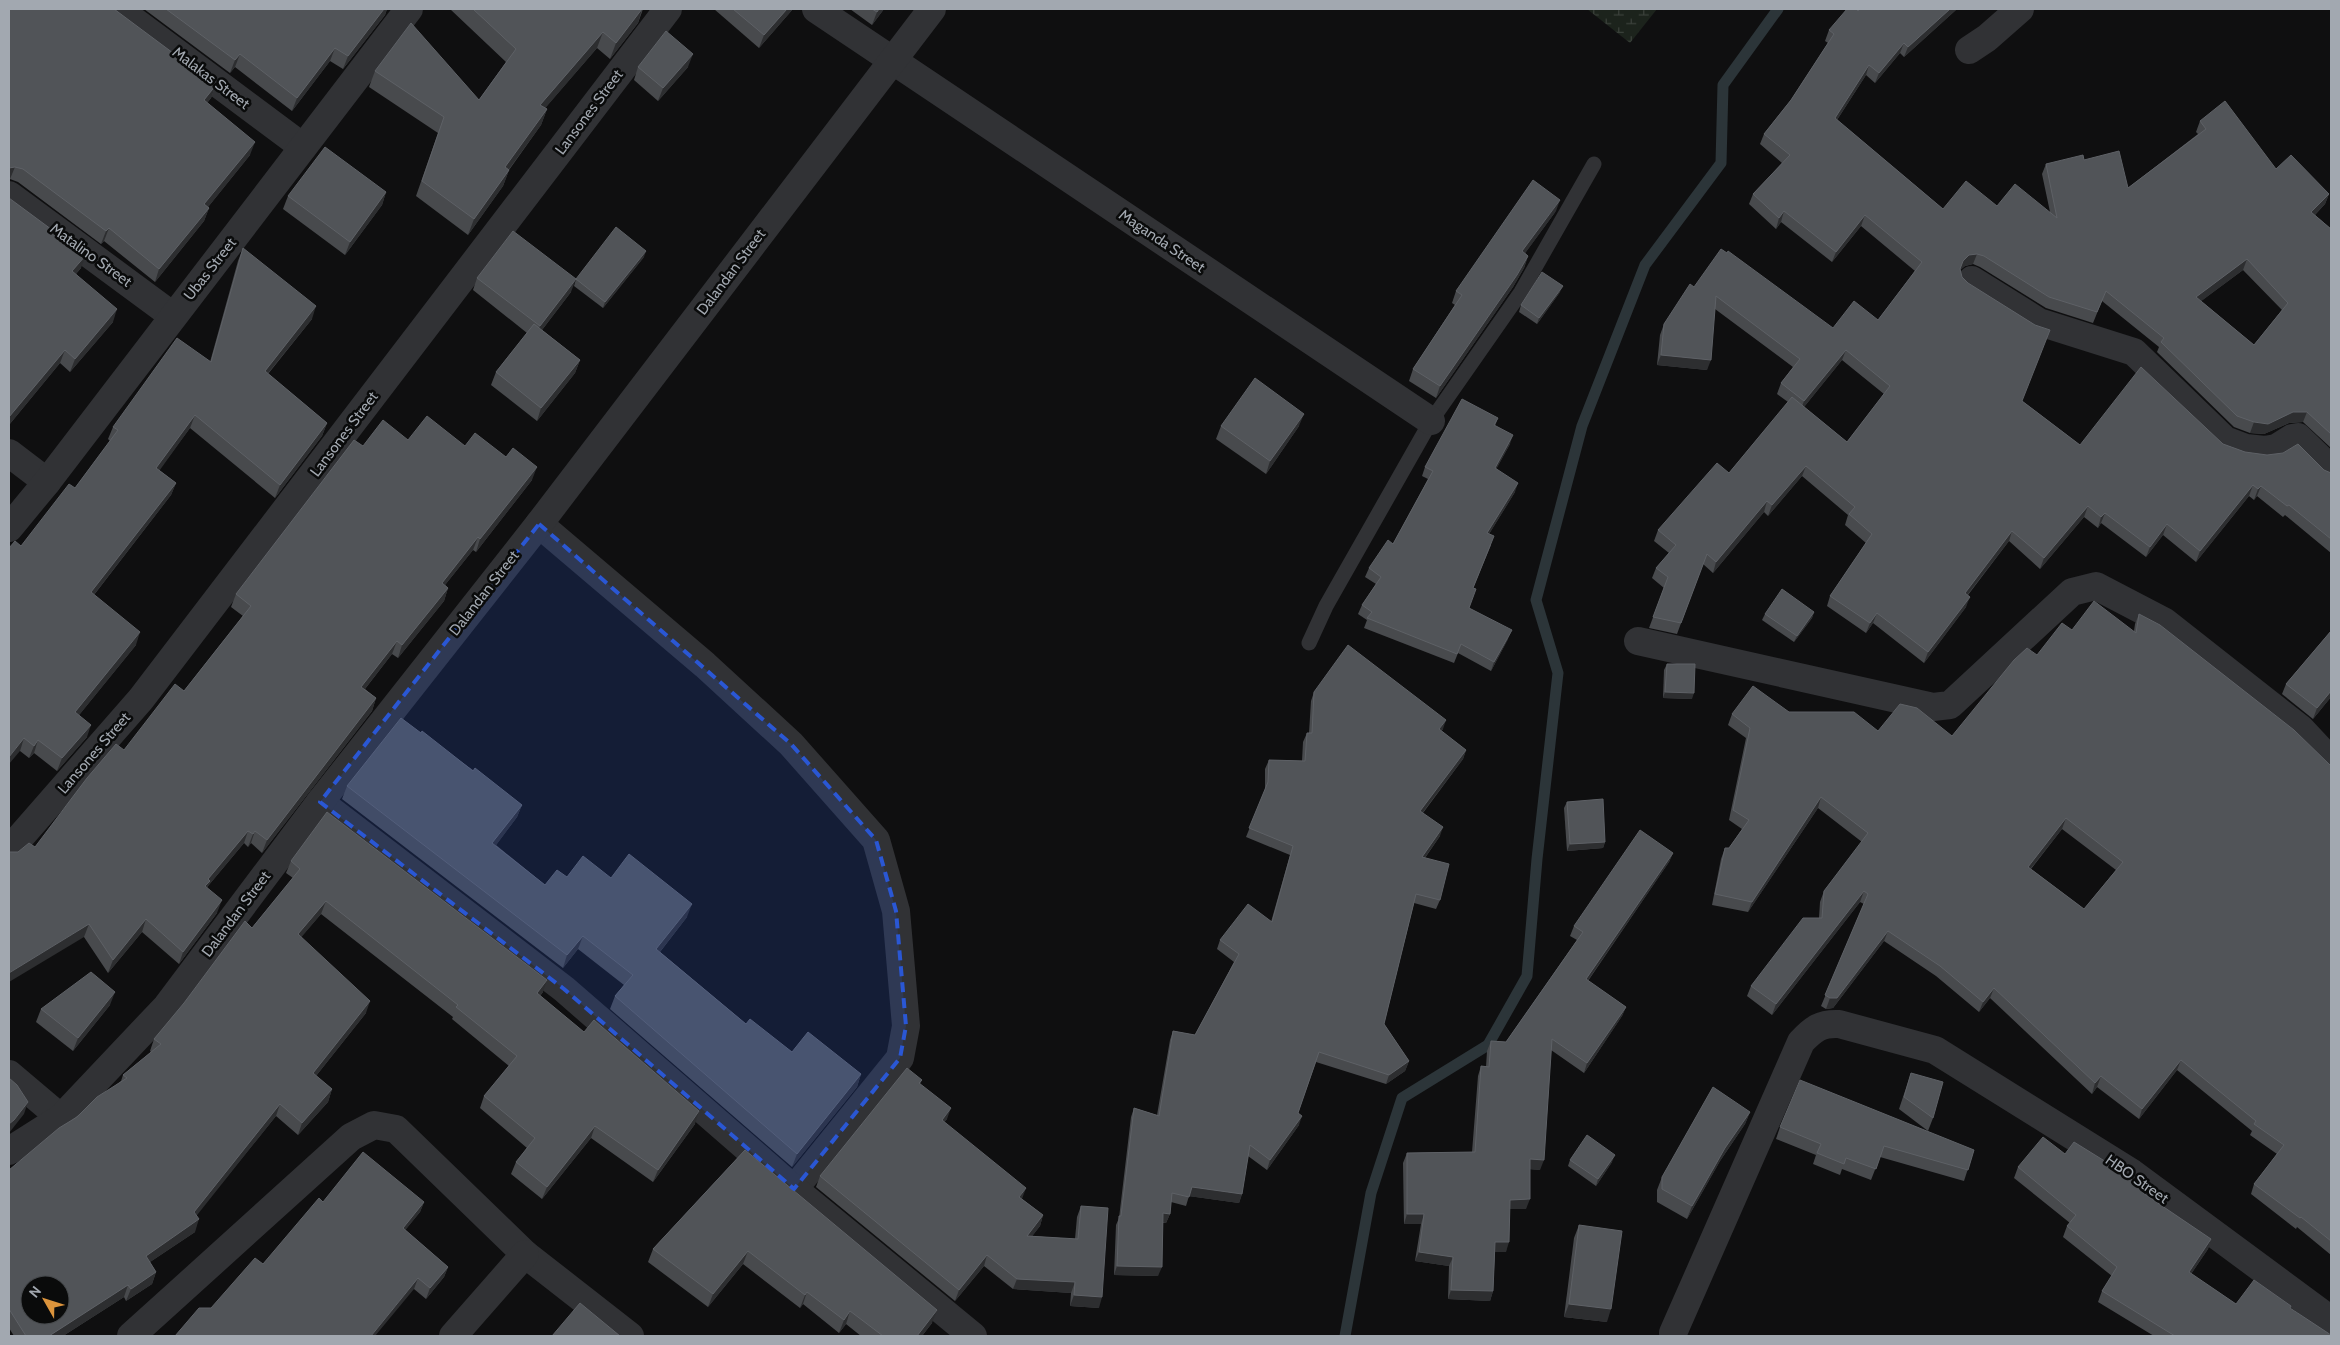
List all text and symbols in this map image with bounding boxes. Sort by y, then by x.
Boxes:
street label: Malakas Street [169,43,253,113]
street label: Lansones Street [551,66,627,158]
street label: Maganda Street [1116,206,1208,276]
street label: Matalino Street [47,219,135,291]
street label: Dalandan Street [693,225,769,319]
street label: Ubas Street [180,234,240,304]
street label: Lansones Street [306,388,382,480]
street label: Dalandan Street [445,547,523,639]
street label: Lansones Street [54,709,134,797]
street label: Dalandan Street [198,867,274,961]
street label: HBO Street [2102,1151,2172,1207]
north arrow [20,1275,70,1325]
text: N [25,1282,45,1301]

